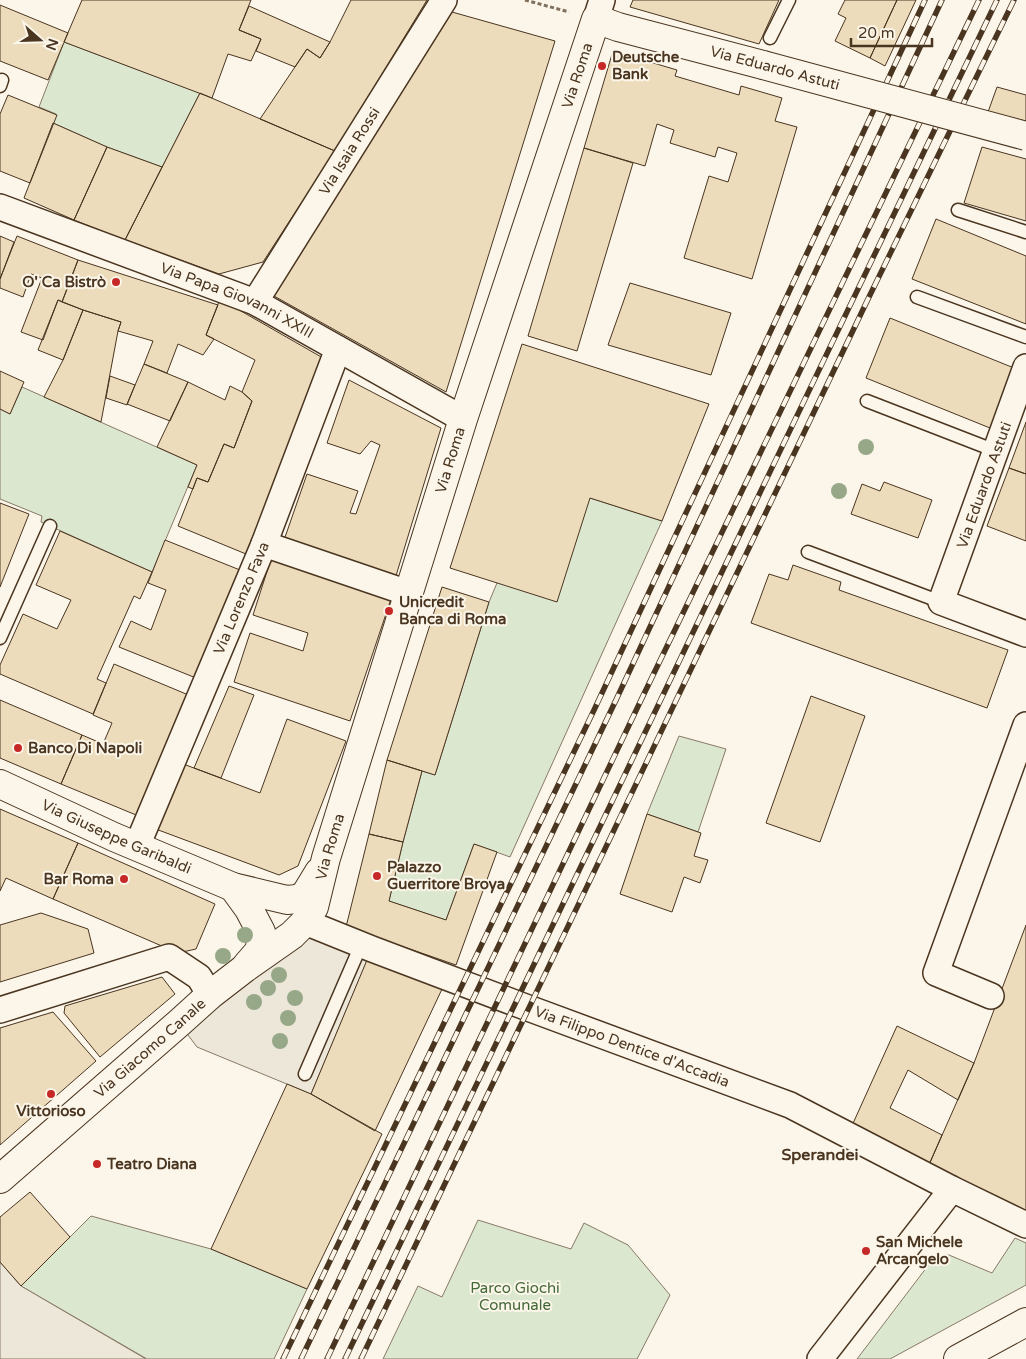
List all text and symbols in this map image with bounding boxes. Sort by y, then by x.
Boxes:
north arrow [15,15,65,65]
scale bar [851,15,932,47]
text: 20 m [858,24,895,42]
text: N [42,36,62,52]
street label: Via Roma [558,40,597,111]
street label: Via Eduardo Astuti [708,42,842,94]
place label: Deutsche Bank [612,48,680,83]
marker: Deutsche Bank [596,60,608,72]
street label: Via Isaia Rossi [315,104,384,198]
street label: Via Papa Giovanni XXIII [158,259,317,342]
place label: O' Ca Bistrò [22,273,106,291]
marker: O' Ca Bistrò [110,276,122,288]
street label: Via Eduardo Astuti [953,419,1015,551]
street label: Via Roma [431,425,469,495]
street label: Via Lorenzo Fava [210,539,273,657]
place label: Unicredit Banca di Roma [399,593,506,628]
marker: Unicredit Banca di Roma [383,605,395,617]
place label: Banco Di Napoli [28,739,142,758]
marker: Banco Di Napoli [12,742,24,754]
street label: Via Giuseppe Garibaldi [39,796,194,878]
street label: Via Roma [312,811,348,882]
place label: Palazzo Guerritore Broya [387,858,505,894]
place label: Bar Roma [44,870,114,888]
marker: Palazzo Guerritore Broya [371,870,383,882]
marker: Bar Roma [118,873,130,885]
street label: Via Giacomo Canale [90,994,209,1102]
street label: Via Filippo Dentice d'Accadia [532,1002,732,1091]
marker: Vittorioso [45,1088,57,1100]
place label: Vittorioso [16,1102,86,1120]
district label: Sperandei [782,1145,858,1165]
place label: Teatro Diana [106,1155,197,1173]
marker: Teatro Diana [91,1158,103,1170]
place label: San Michele Arcangelo [876,1233,963,1269]
marker: San Michele Arcangelo [860,1245,872,1257]
park label: Parco Giochi Comunale [470,1279,560,1314]

